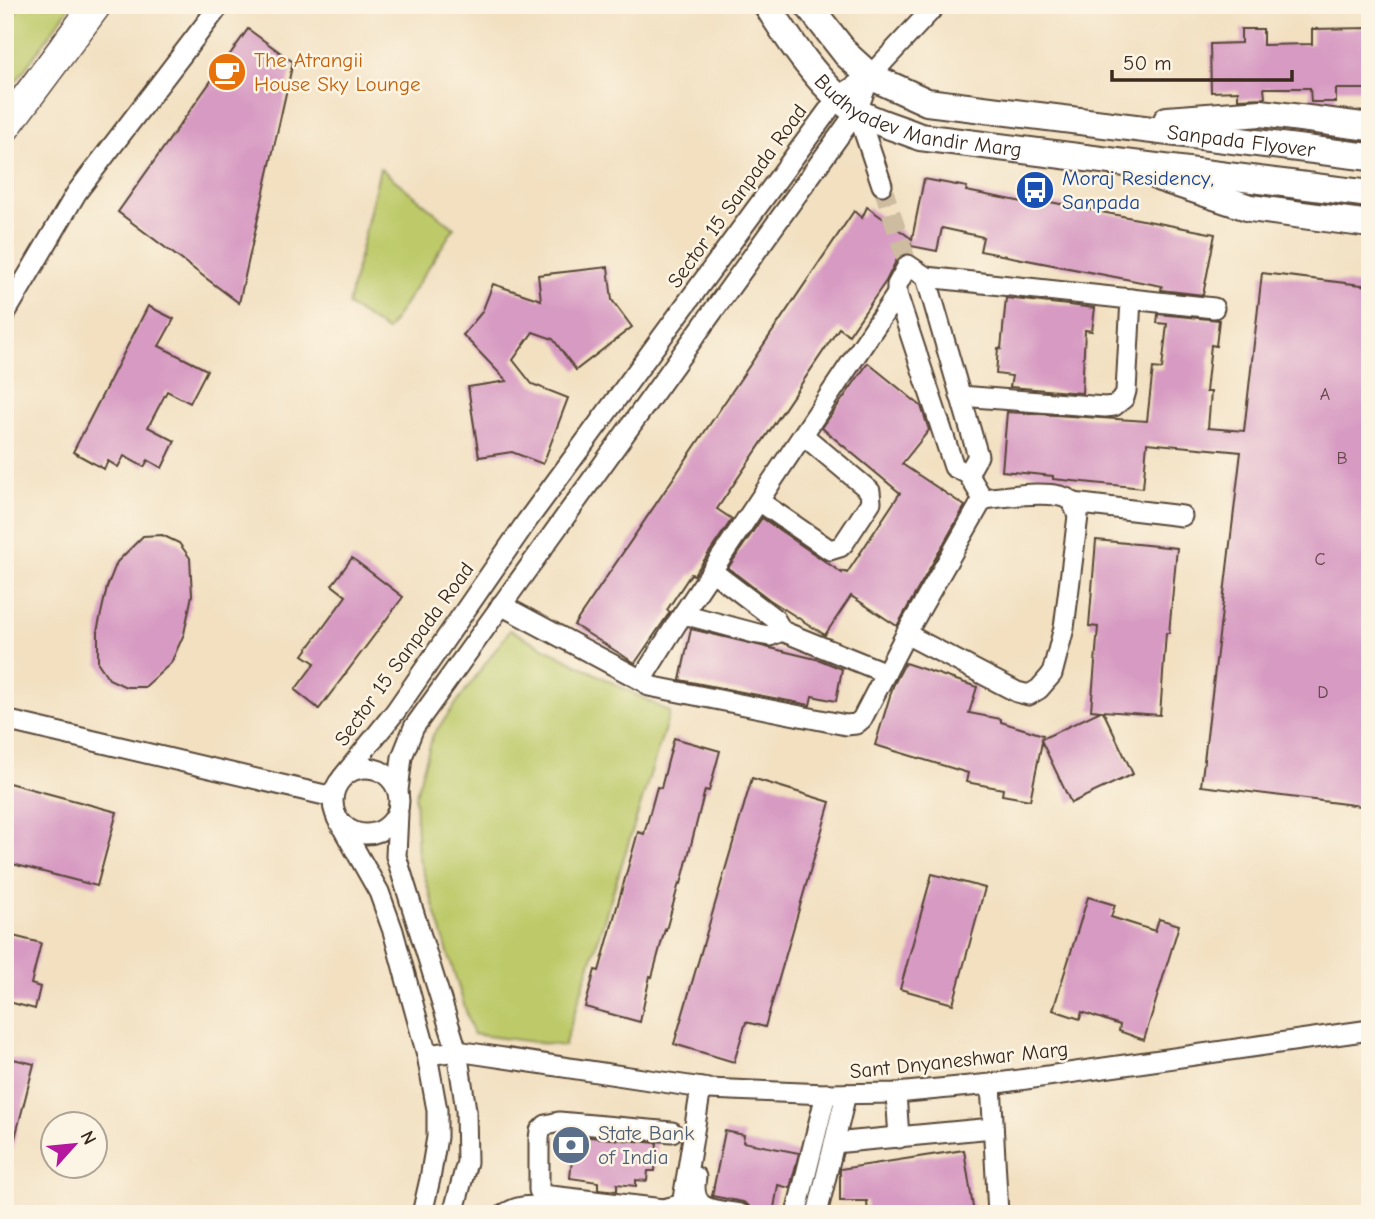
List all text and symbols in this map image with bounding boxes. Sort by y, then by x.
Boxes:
scale bar [1112,38,1293,82]
place label: The Atrangii House Sky Lounge [254,48,421,96]
cafe icon: The Atrangii House Sky Lounge [206,51,248,93]
text: 50 m [1123,51,1172,75]
street label: Budhyadev Mandir Marg [810,69,1023,162]
street label: Sector 15 Sanpada Road [662,99,812,293]
street label: Sanpada Flyover [1166,120,1317,162]
place label: Moraj Residency, Sanpada [1062,166,1214,214]
bus stop icon: Moraj Residency, Sanpada [1014,169,1056,211]
house number: A [1320,384,1330,405]
house number: B [1336,448,1348,469]
house number: C [1314,549,1326,570]
street label: Sector 15 Sanpada Road [329,557,479,751]
house number: D [1317,682,1329,703]
street label: Sant Dnyaneshwar Marg [849,1037,1069,1083]
north arrow [38,1110,108,1180]
place label: State Bank of India [598,1121,694,1169]
bank icon: State Bank of India [550,1124,592,1166]
text: N [76,1127,101,1148]

